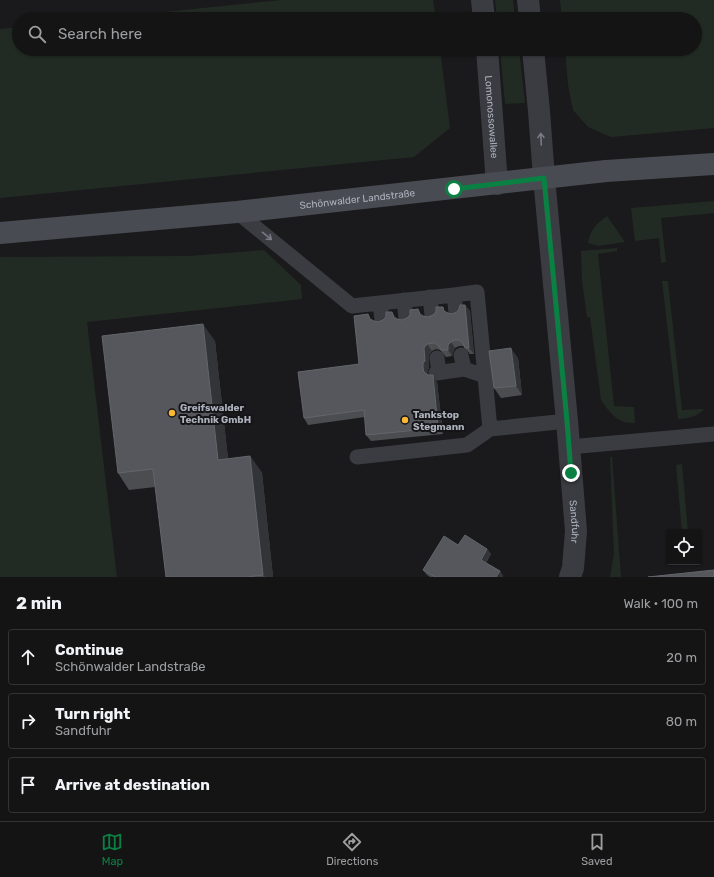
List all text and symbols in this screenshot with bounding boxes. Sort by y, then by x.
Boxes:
search box [12,12,702,56]
icon: search [26,23,48,45]
text: Search here [58,25,142,43]
street label: Lomonossowallee [482,75,500,159]
one-way arrow [538,133,545,146]
route start [445,180,463,198]
street label: Schönwalder Landstraße [299,187,416,212]
one-way arrow [262,232,273,241]
place label: Greifswalder Technik GmbH [180,402,251,426]
marker: Greifswalder Technik GmbH [167,408,177,418]
place label: Tankstop Stegmann [413,409,465,433]
marker: Tankstop Stegmann [400,415,410,425]
route end [562,464,580,482]
street label: Sandfuhr [566,499,581,544]
map controls [666,529,702,565]
button: locate [666,529,702,565]
text: 2 min [16,593,62,613]
text: Walk · 100 m [623,596,698,611]
text: Continue [55,641,124,659]
icon: ahead [17,646,39,668]
text: 20 m [666,650,697,665]
text: Schönwalder Landstraße [55,659,206,674]
text: Turn right [55,705,130,723]
icon: right [17,710,39,732]
text: 80 m [666,714,697,729]
text: Sandfuhr [55,723,112,738]
icon: arrive [17,774,39,796]
text: Arrive at destination [55,776,210,794]
tab: Map [101,831,123,868]
tab: Directions [326,831,378,868]
tab: Saved [581,831,613,868]

